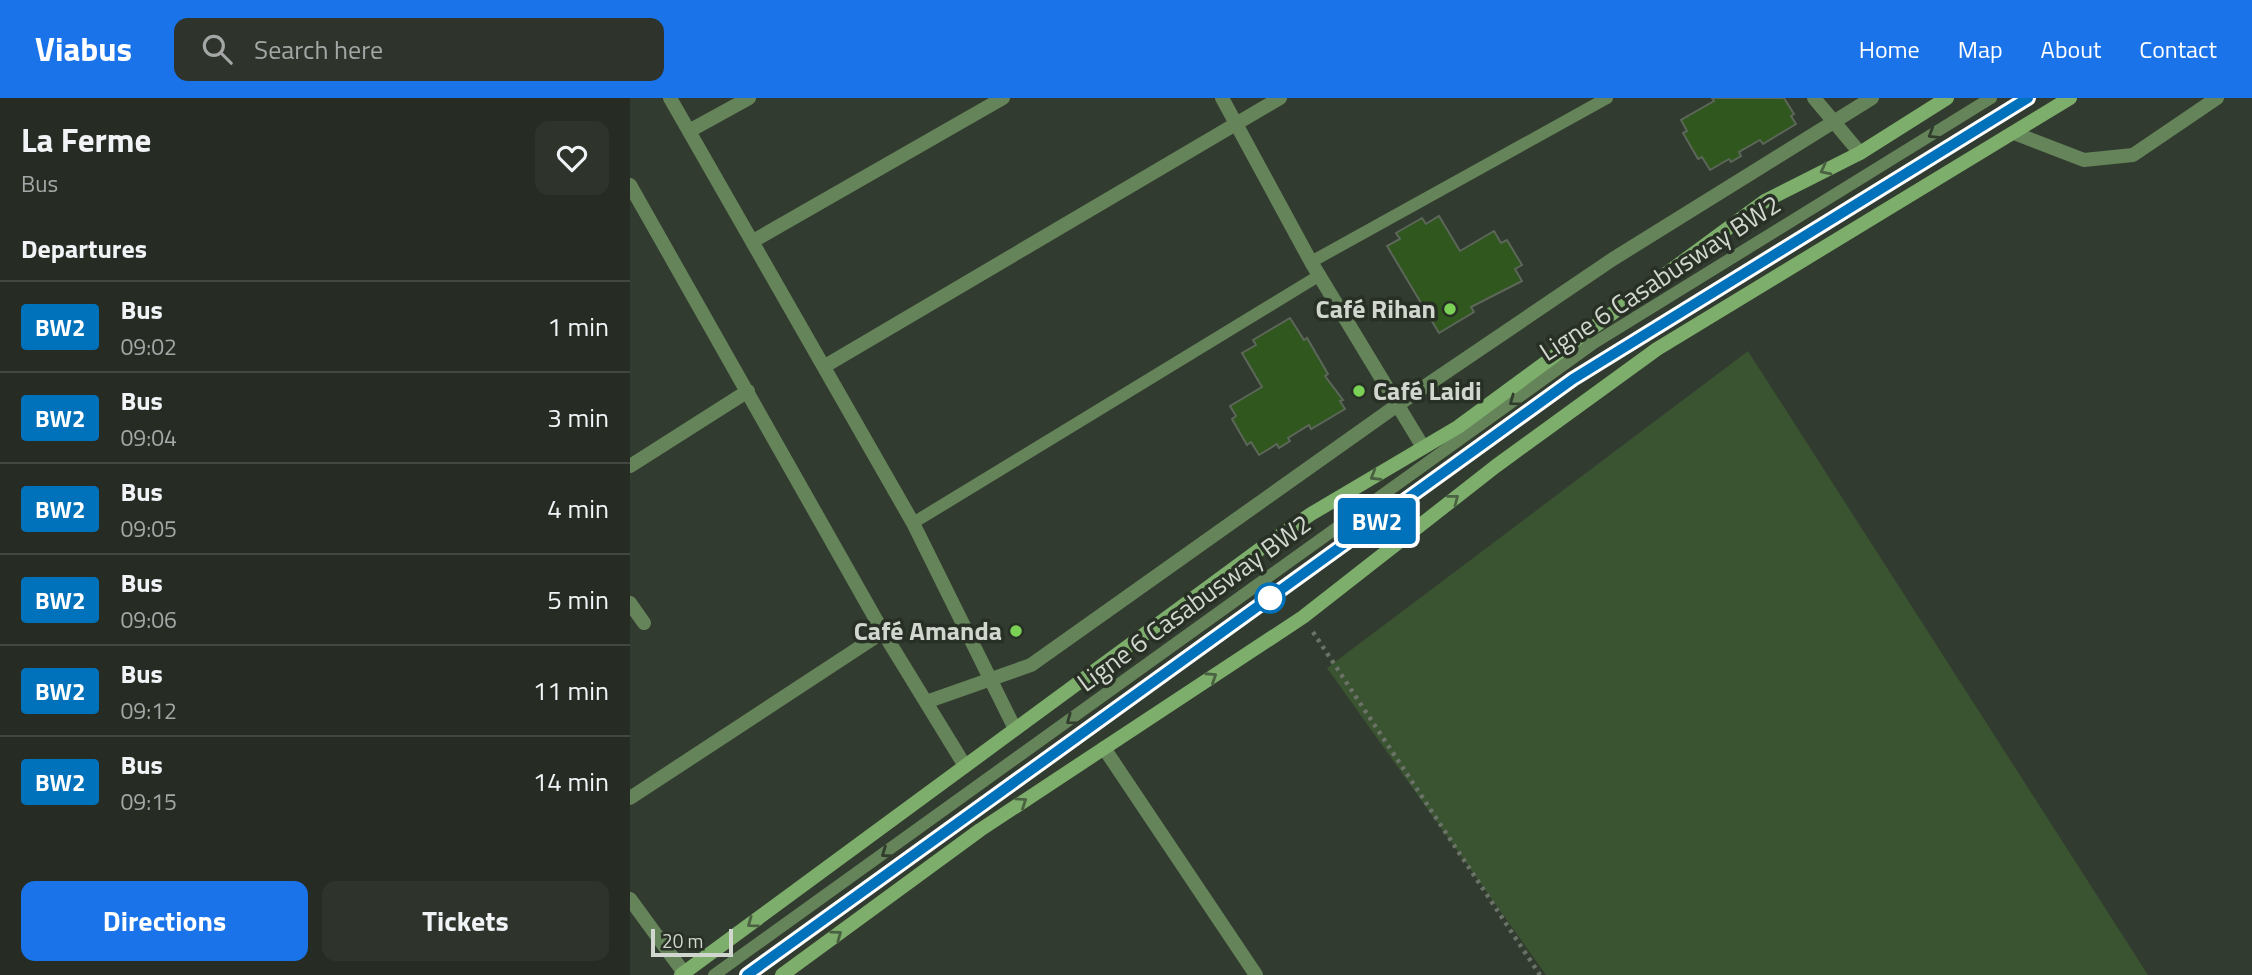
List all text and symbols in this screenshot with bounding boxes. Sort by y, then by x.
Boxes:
search box [174,18,664,81]
text: Viabus [35,24,132,74]
icon: search [198,30,236,68]
text: Search here [254,30,383,69]
text: Home [1859,31,1920,67]
text: Map [1958,31,2003,67]
text: About [2041,31,2101,67]
text: Contact [2139,31,2217,67]
text: La Ferme [21,115,151,165]
button: heart [535,121,609,195]
one-way arrow [1927,125,1940,138]
one-way arrow [1820,162,1832,176]
text: Bus [21,166,58,201]
street label: Ligne 6 Casabusway BW2 [1531,185,1788,370]
text: Departures [21,229,147,268]
place label: Café Rihan [1316,289,1436,328]
text: Bus [120,290,163,329]
marker: Café Rihan [1442,301,1458,317]
text: 1 min [547,307,609,346]
text: BW2 [35,309,85,345]
text: 09:02 [120,329,177,364]
place label: Café Laidi [1373,371,1482,410]
text: Bus [120,381,163,420]
marker: Café Laidi [1351,383,1367,399]
one-way arrow [1509,393,1522,405]
text: 3 min [547,398,609,437]
text: BW2 [35,400,85,436]
text: 09:04 [120,420,177,455]
one-way arrow [1369,468,1382,481]
text: Bus [120,472,163,511]
text: 4 min [547,489,609,528]
text: BW2 [35,491,85,527]
one-way arrow [1446,494,1459,507]
line badge: BW2 [1337,498,1417,544]
text: BW2 [1352,503,1402,539]
street label: Ligne 6 Casabusway BW2 [1069,504,1319,701]
text: 09:05 [120,511,177,546]
text: Bus [120,563,163,602]
text: 5 min [547,580,609,619]
text: BW2 [35,582,85,618]
unlabelled marker [1255,583,1285,613]
text: 09:06 [120,602,177,637]
place label: Café Amanda [854,611,1002,650]
marker: Café Amanda [1008,623,1024,639]
text: Bus [120,654,163,693]
text: 11 min [533,671,609,710]
one-way arrow [1204,672,1217,685]
text: BW2 [35,673,85,709]
text: 09:12 [120,693,177,728]
one-way arrow [1066,712,1079,724]
text: Bus [120,745,163,784]
text: 14 min [533,762,609,801]
text: BW2 [35,764,85,800]
text: 09:15 [120,784,177,819]
one-way arrow [1014,798,1027,810]
one-way arrow [881,845,894,857]
button: Directions [21,881,308,961]
button: Tickets [322,881,609,961]
one-way arrow [747,915,760,927]
scale bar [651,926,733,958]
text: 20 m [662,926,703,955]
one-way arrow [829,931,842,943]

